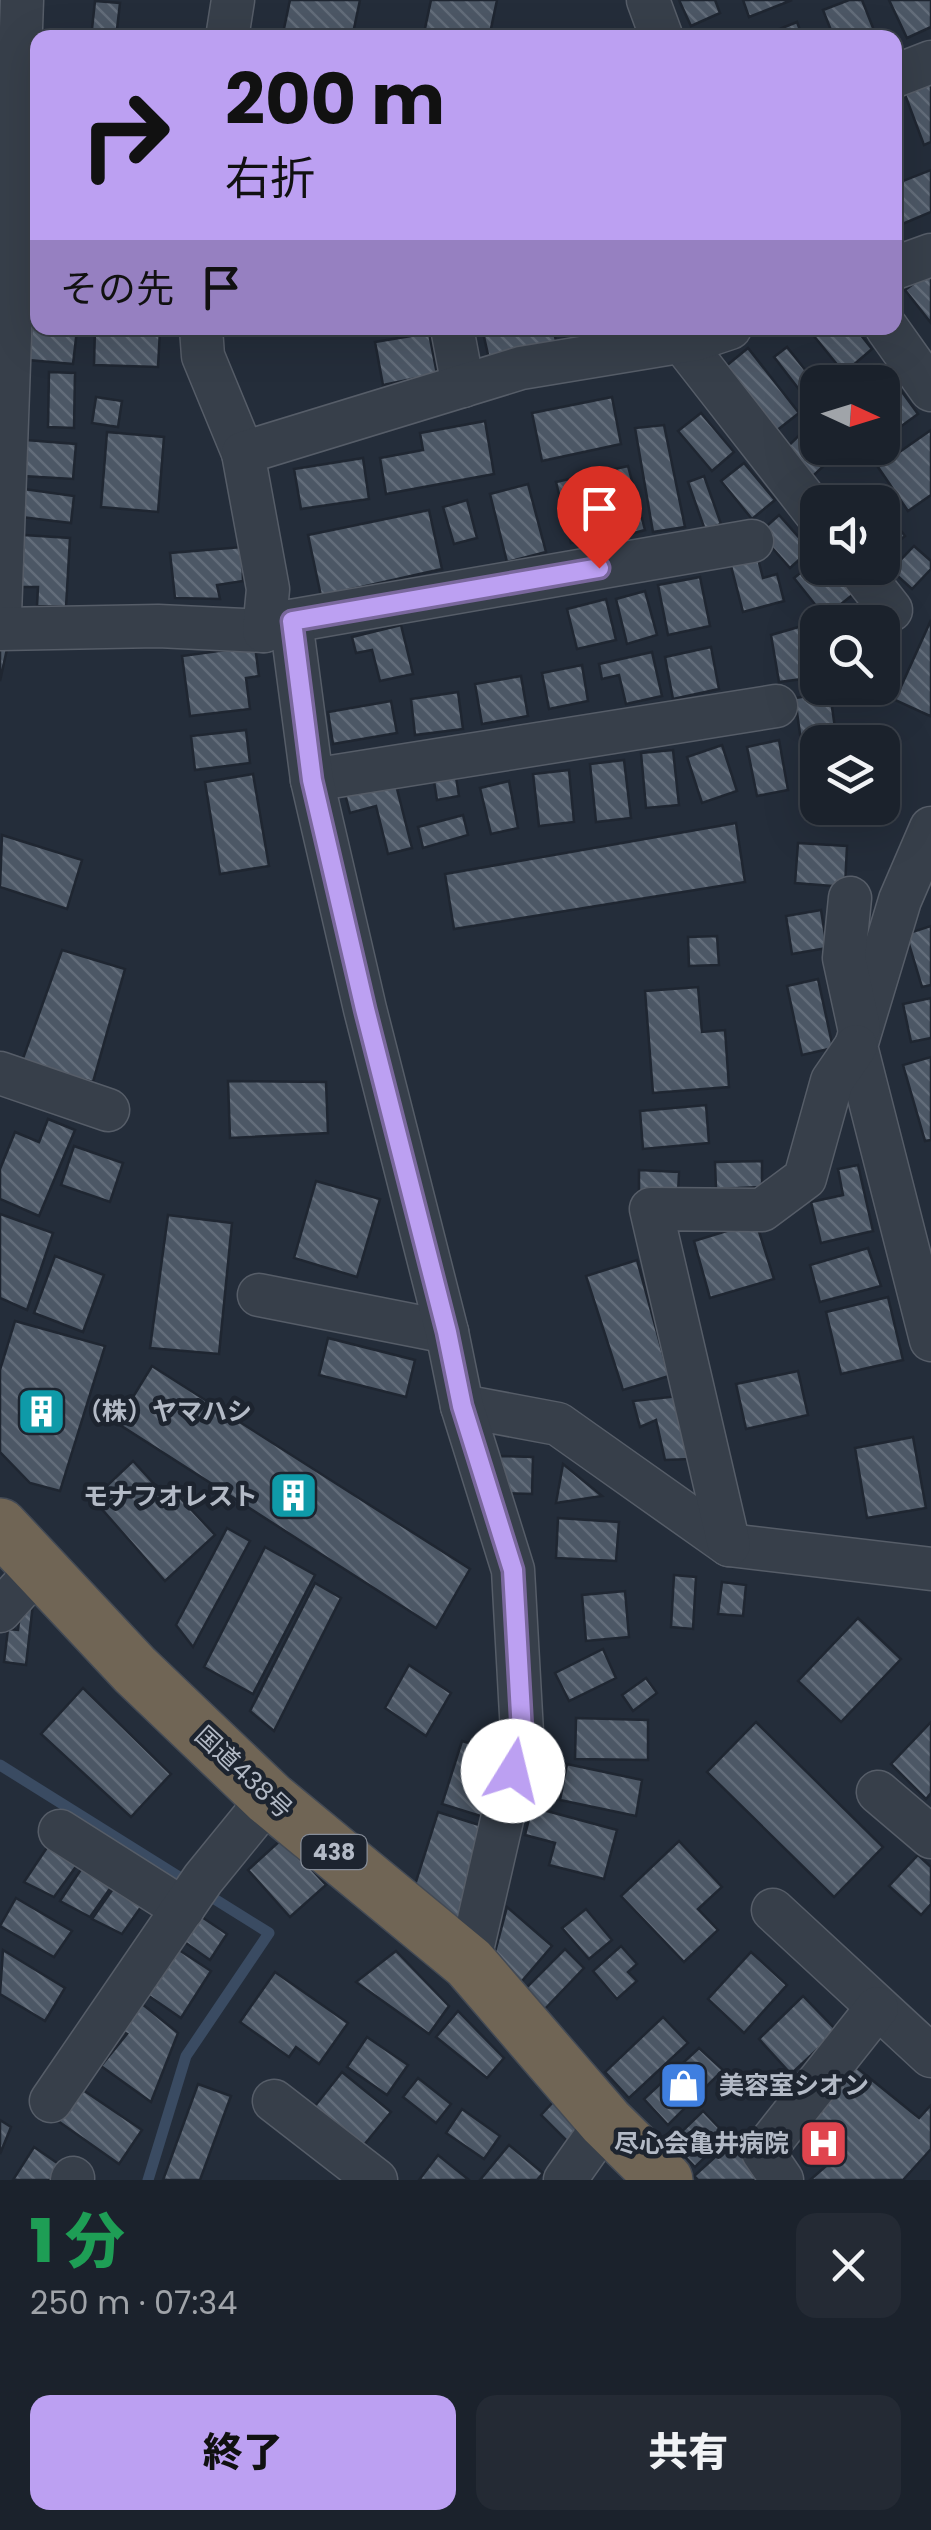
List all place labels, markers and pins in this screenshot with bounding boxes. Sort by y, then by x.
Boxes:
pin [557,466,642,569]
building icon: （株）ヤマハシ [16,1385,68,1437]
place label: （株）ヤマハシ [77,1394,252,1429]
building icon: モナフオレスト [267,1470,319,1522]
place label: モナフオレスト [83,1479,258,1514]
shop icon: 美容室シオン [658,2059,710,2111]
place label: 美容室シオン [719,2068,869,2103]
hospital icon: 尽心会亀井病院 [798,2117,850,2169]
place label: 尽心会亀井病院 [614,2126,789,2161]

